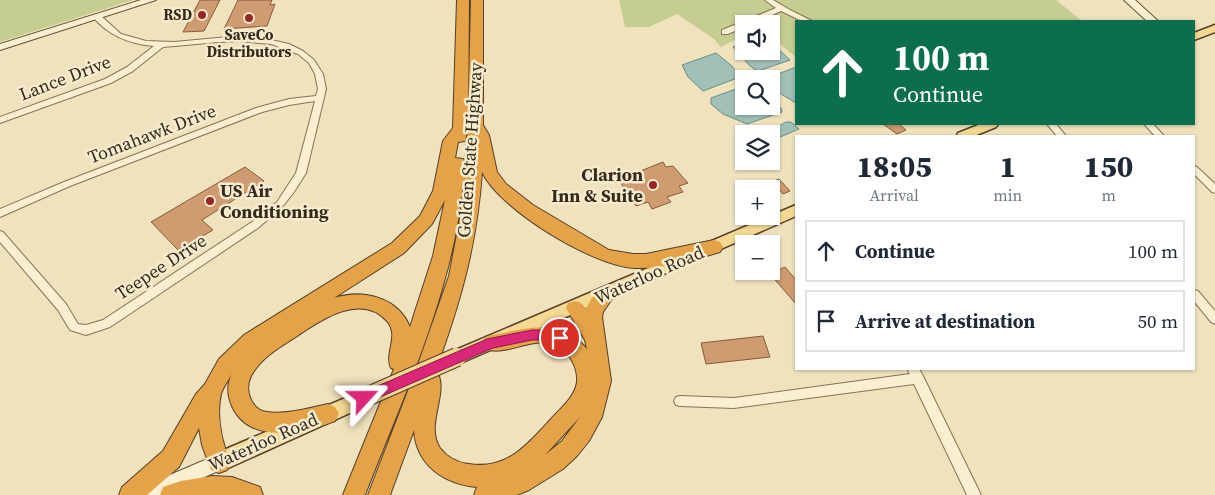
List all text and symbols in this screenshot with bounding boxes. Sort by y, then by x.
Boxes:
place label: RSD [163,4,192,25]
marker: RSD [196,9,208,21]
marker: SaveCo Distributors [243,12,255,24]
map controls [735,15,780,280]
button: sound [735,15,780,60]
place label: SaveCo Distributors [207,24,292,62]
text: 100 m [893,34,989,82]
icon: ahead [810,40,875,105]
street label: Lance Drive [15,49,114,106]
street label: Golden State Highway [451,61,488,238]
button: search [735,70,780,115]
text: Continue [893,79,983,109]
street label: Tomahawk Drive [84,98,219,169]
button: layers [735,125,780,170]
text: 18:05 [857,146,932,187]
text: 1 [999,146,1016,187]
text: 150 [1084,146,1133,187]
place label: Clarion Inn & Suite [551,162,643,208]
place label: US Air Conditioning [220,178,329,224]
marker: Clarion Inn & Suite [647,179,659,191]
button: + [735,180,780,225]
text: Arrival [869,184,919,206]
text: min [993,184,1022,206]
text: m [1101,184,1116,206]
marker: US Air Conditioning [204,195,216,207]
street label: Teepee Drive [110,228,211,305]
button: − [735,235,780,280]
icon: ahead [812,237,840,265]
text: Continue [855,238,935,264]
text: 100 m [1128,238,1178,264]
street label: Waterloo Road [590,239,708,310]
icon: arrive [812,307,840,335]
text: Arrive at destination [855,308,1035,334]
text: 50 m [1137,308,1178,334]
pin [539,317,581,359]
icon: arrive [546,324,574,352]
position arrow [337,371,389,423]
street label: Waterloo Road [204,406,322,477]

